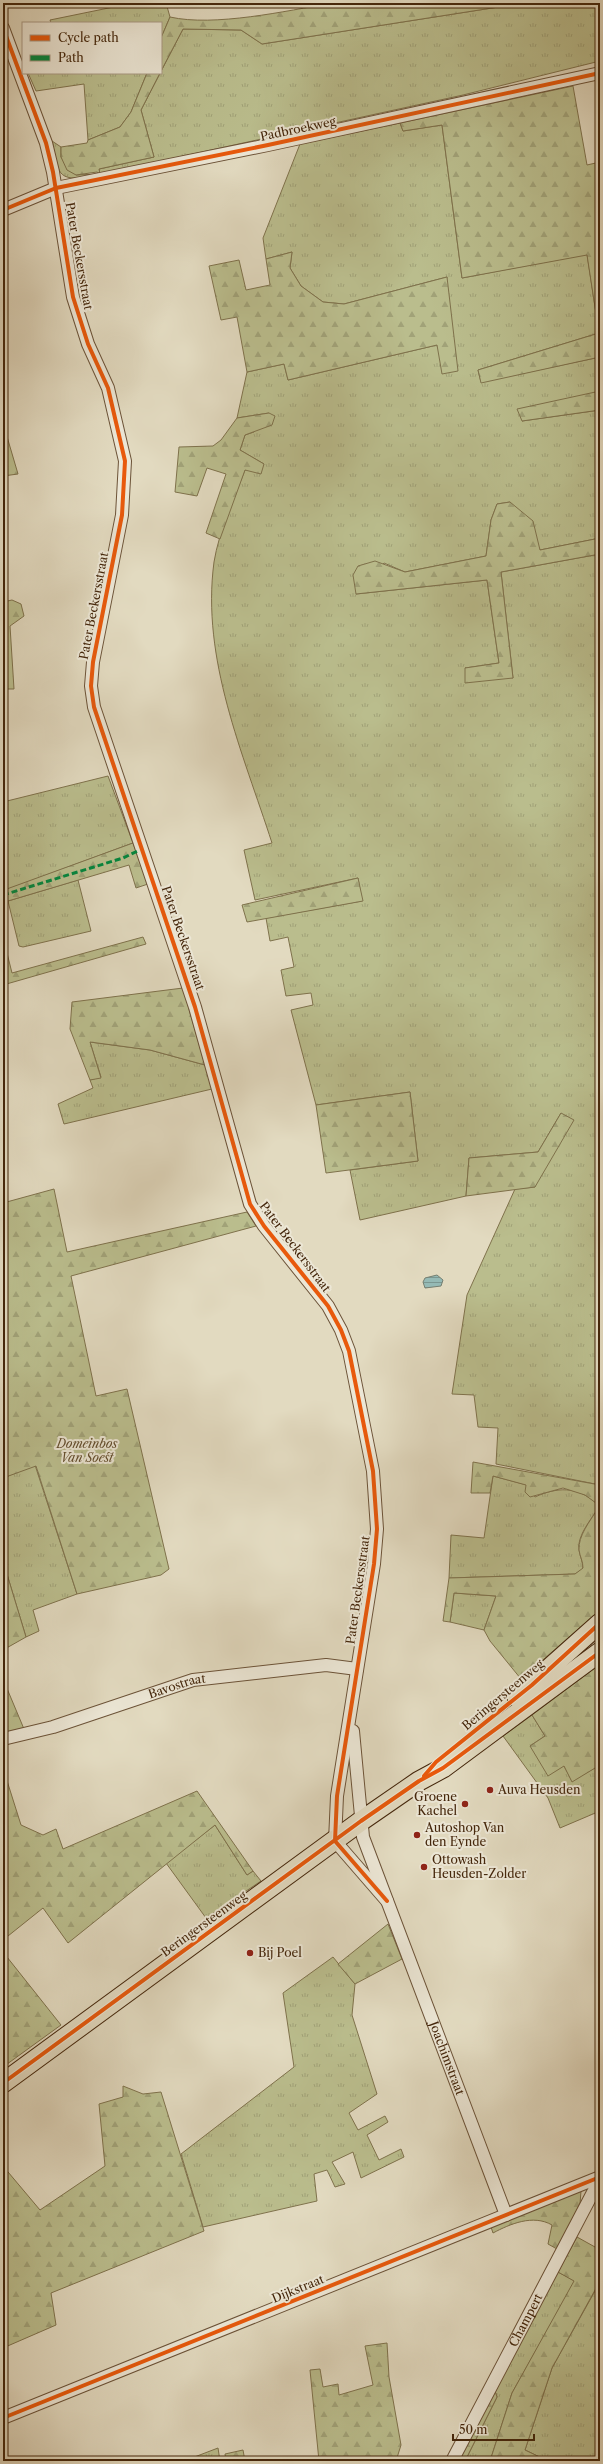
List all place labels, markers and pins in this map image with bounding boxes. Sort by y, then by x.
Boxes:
place label: Auva Heusden [497,1782,581,1797]
marker: Auva Heusden [485,1785,495,1795]
place label: Groene Kachel [414,1789,457,1818]
marker: Groene Kachel [460,1799,470,1809]
place label: Autoshop Van den Eynde [424,1820,505,1849]
marker: Autoshop Van den Eynde [412,1830,422,1840]
place label: Ottowash Heusden-Zolder [432,1852,526,1881]
marker: Ottowash Heusden-Zolder [419,1862,429,1872]
place label: Bij Poel [258,1945,302,1960]
marker: Bij Poel [245,1948,255,1958]

